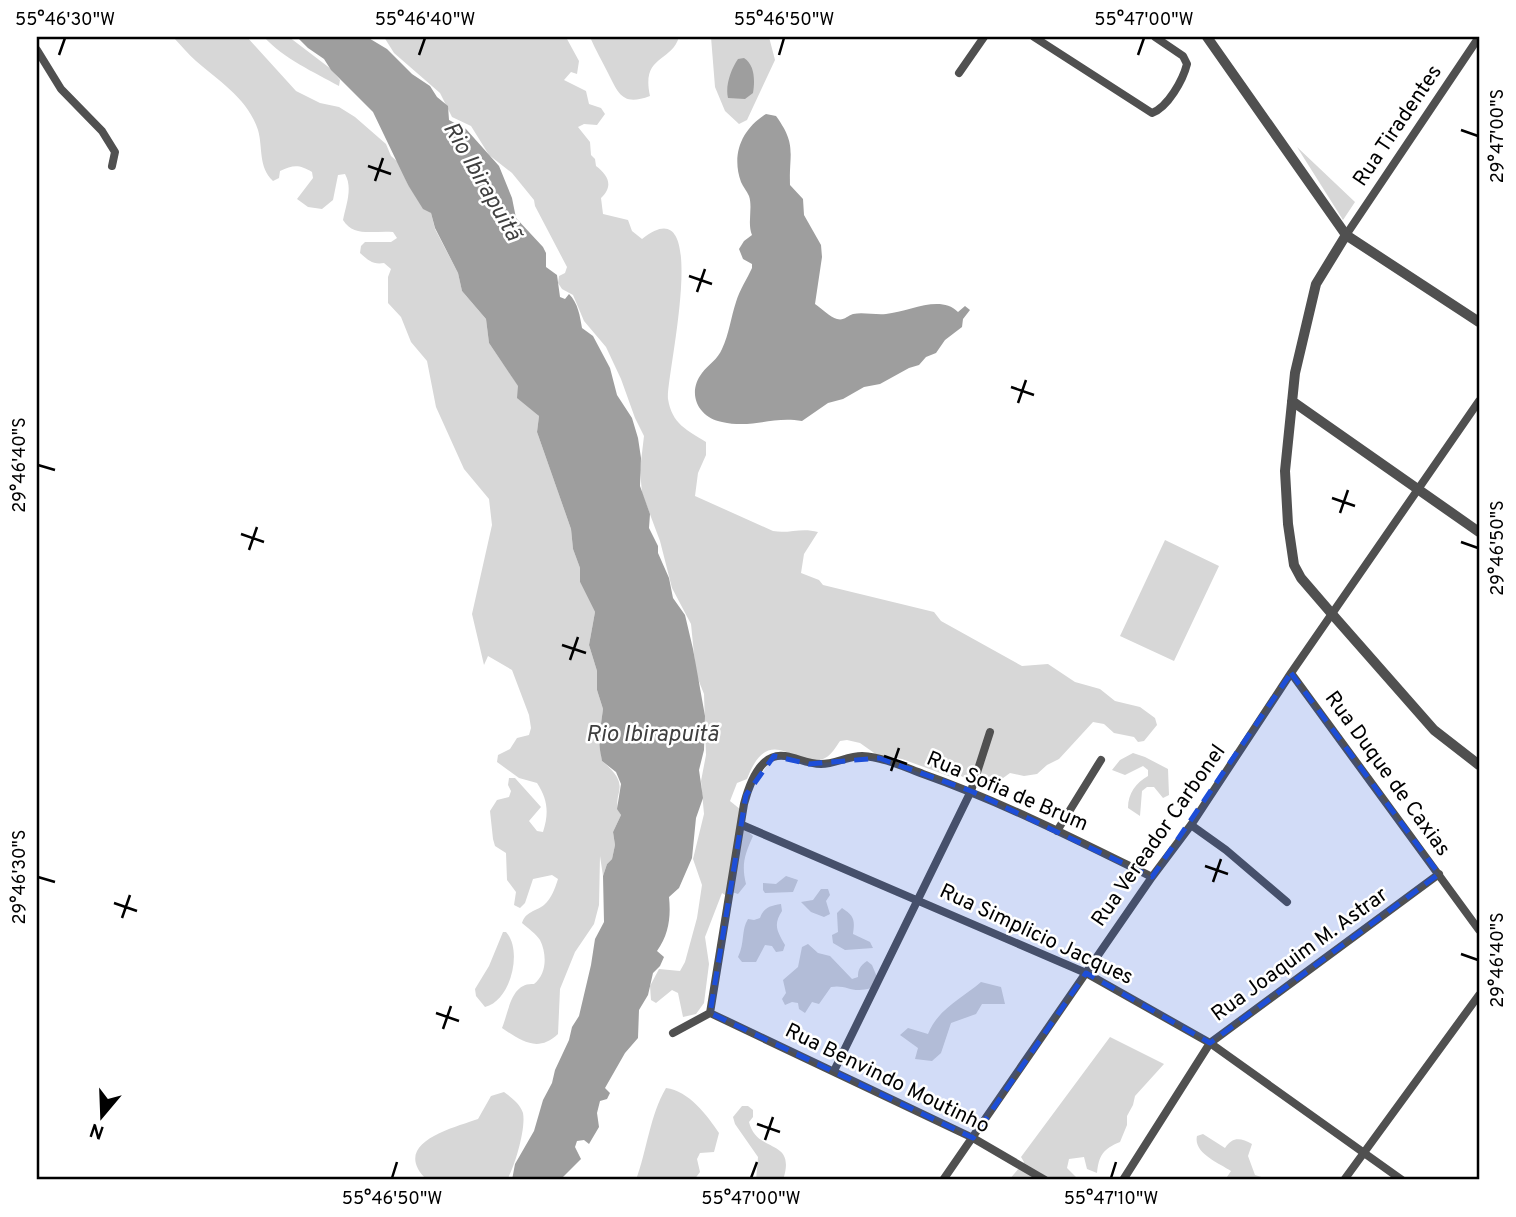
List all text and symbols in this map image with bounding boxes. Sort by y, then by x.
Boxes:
text: 55°46'30"W [15,9,115,32]
text: 55°46'40"W [375,9,475,32]
text: 55°46'50"W [734,9,834,32]
text: 55°47'00"W [1094,9,1194,32]
street label: Rua Tiradentes [1347,60,1449,192]
text: 29°47'00"S [1487,89,1510,183]
water label: Rio Ibirapuitã [435,117,527,248]
text: 29°46'40"S [9,417,32,513]
text: 29°46'50"S [1487,500,1510,596]
street label: Rua Duque de Caxias [1318,686,1456,862]
water label: Rio Ibirapuitã [586,721,719,750]
street label: Rua Vereador Carbonel [1086,740,1232,932]
street label: Rua Sofia de Brum [922,746,1092,838]
text: 29°46'30"S [9,829,32,925]
street label: Rua Simplicio Jacques [935,878,1137,992]
street label: Rua Joaquim M. Astrar [1206,882,1394,1028]
text: 29°46'40"S [1487,912,1510,1008]
street label: Rua Benvindo Moutinho [780,1018,994,1140]
north arrow [66,1080,136,1150]
text: N [87,1117,107,1144]
text: 55°46'50"W [342,1188,442,1211]
text: 55°47'00"W [701,1188,801,1211]
text: 55°47'10"W [1064,1188,1158,1211]

